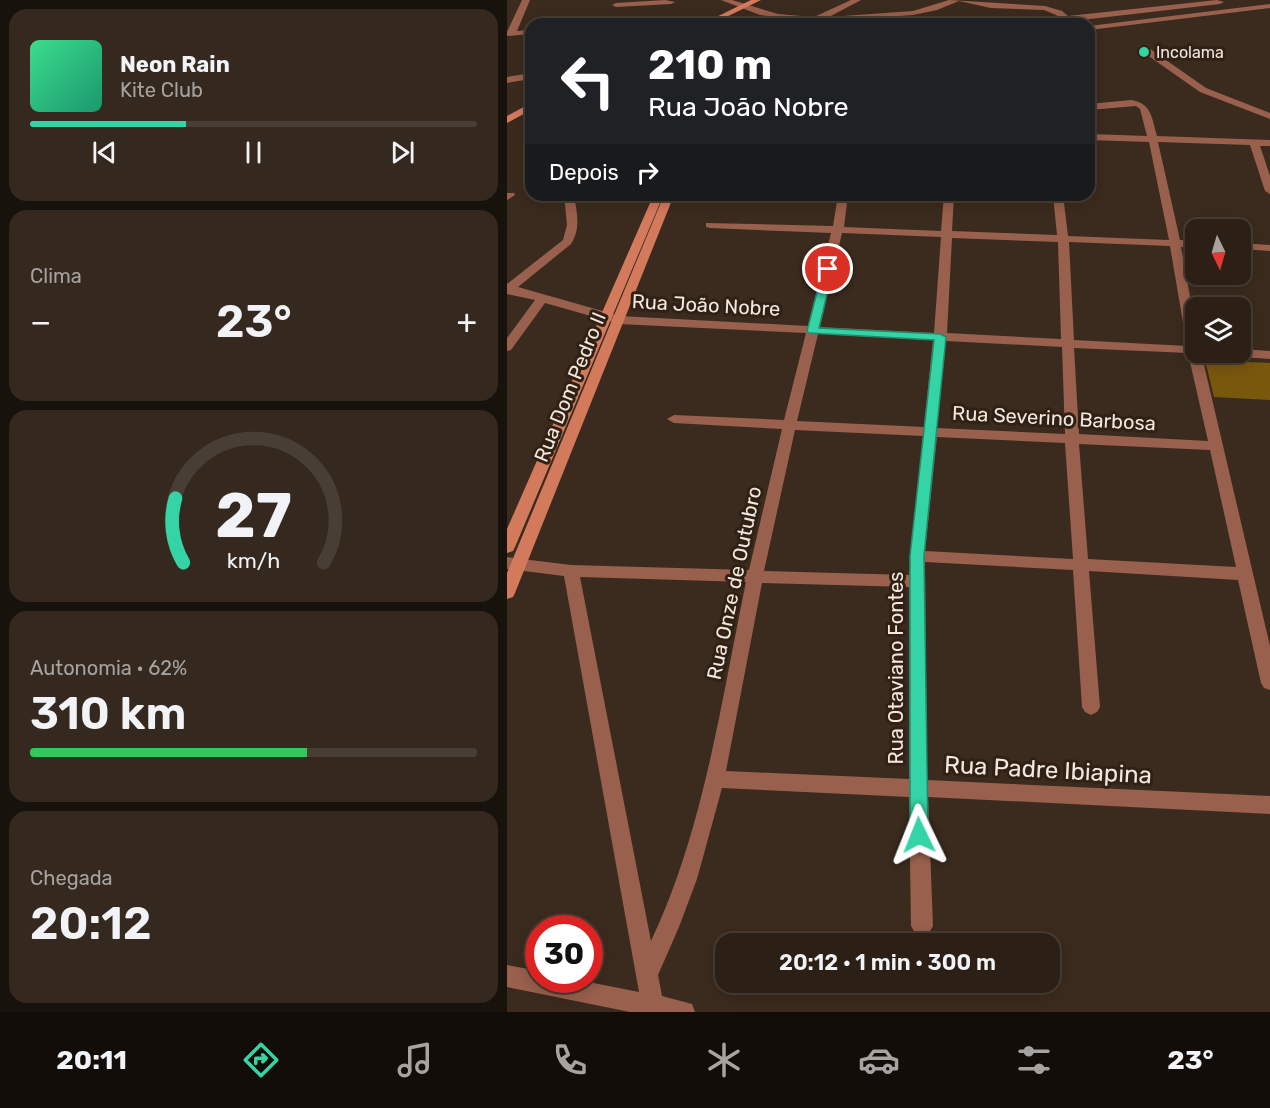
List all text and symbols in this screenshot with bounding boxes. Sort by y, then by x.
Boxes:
text: 210 m [648,40,772,90]
icon: left [549,42,627,120]
place label: Incolama [1156,43,1224,62]
marker: Incolama [1137,45,1151,59]
text: Neon Rain [120,51,230,78]
text: Kite Club [120,78,203,102]
text: Rua João Nobre [648,91,849,123]
icon: previous [88,136,121,169]
icon: pause [237,136,270,169]
icon: next [386,136,419,169]
icon: right [631,156,664,189]
text: Depois [549,159,619,186]
north arrow [1185,219,1251,285]
map controls [1185,219,1251,363]
pin [802,243,853,294]
icon: arrive [811,252,844,285]
text: Clima [30,264,82,288]
street label: Rua João Nobre [631,289,781,321]
text: 23° [216,295,292,348]
button: layers [1185,297,1251,363]
text: − [30,302,51,341]
text: + [456,302,477,341]
street label: Rua Dom Pedro II [529,309,611,465]
street label: Rua Severino Barbosa [952,401,1156,435]
text: 27 [215,479,292,553]
street label: Rua Onze de Outubro [702,484,766,682]
text: km/h [227,548,280,573]
street label: Rua Otaviano Fontes [884,572,908,764]
text: Autonomia · 62% [30,656,187,680]
text: 310 km [30,687,186,740]
street label: Rua Padre Ibiapina [943,751,1153,789]
position arrow [887,803,951,867]
text: Chegada [30,866,113,890]
text: 20:12 [30,897,151,950]
speed limit sign: 30 [525,915,603,993]
text: 20:12 · 1 min · 300 m [779,949,996,976]
icon: directions [240,1039,282,1081]
icon: music [394,1039,436,1081]
icon: phone [549,1039,591,1081]
icon: climate [703,1039,745,1081]
icon: car [858,1039,900,1081]
icon: filters [1013,1039,1055,1081]
text: 20:11 [56,1044,127,1076]
text: 23° [1167,1044,1214,1076]

